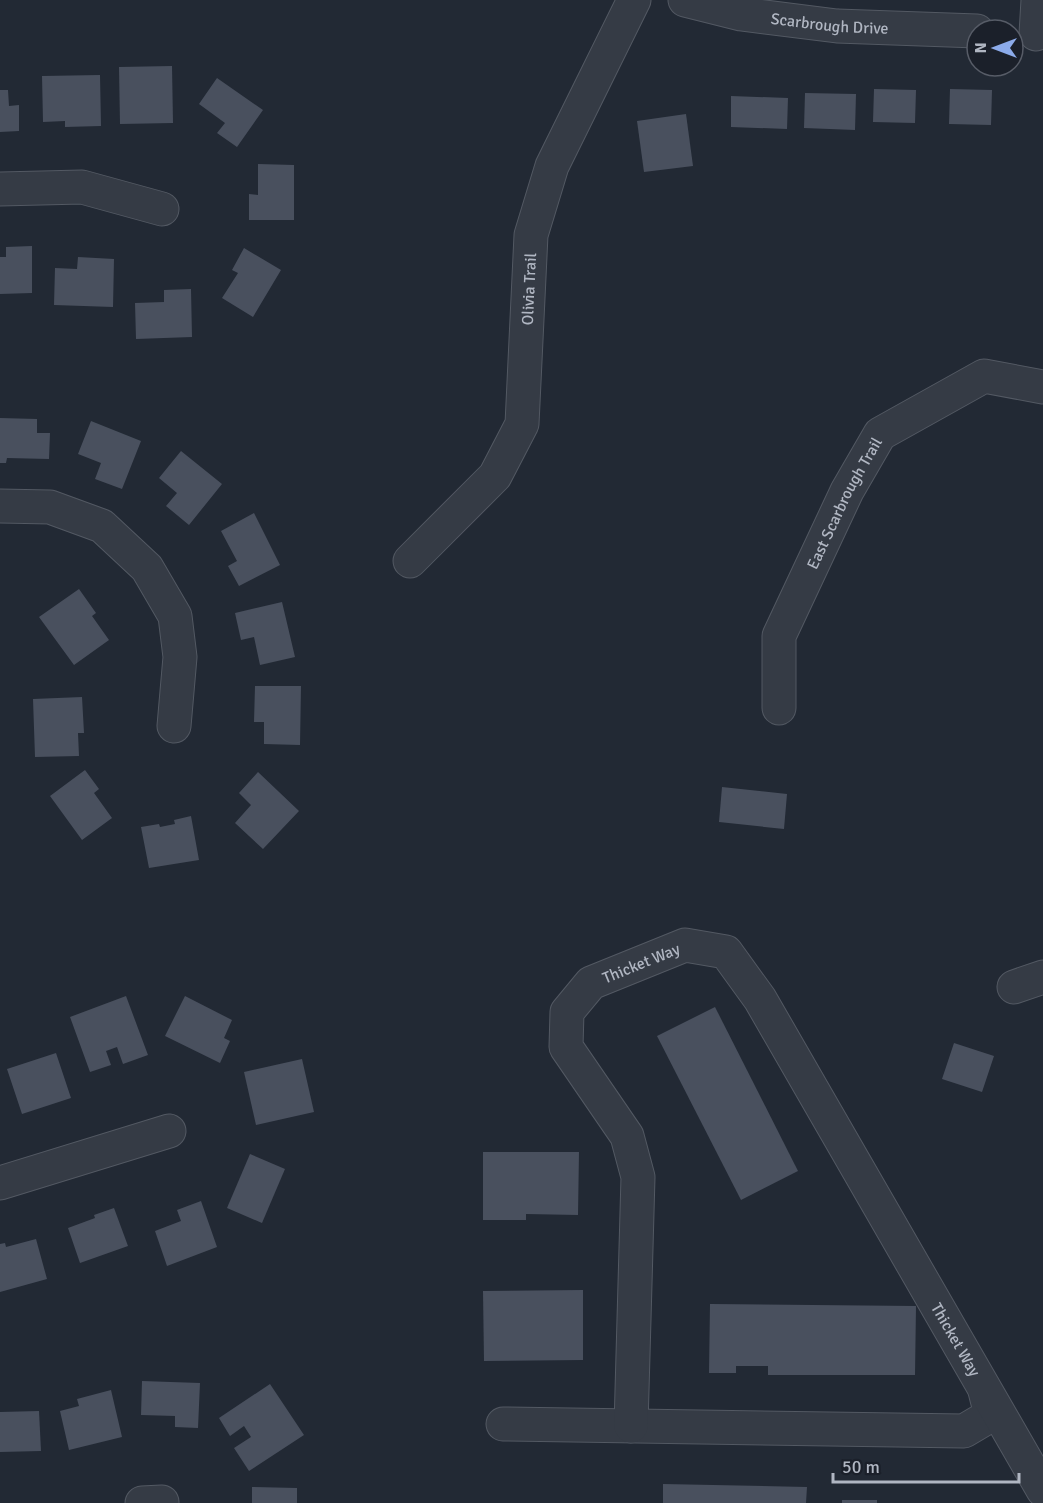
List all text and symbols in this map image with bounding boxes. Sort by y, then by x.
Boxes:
street label: Scarbrough Drive [770,9,889,39]
north arrow [965,18,1025,78]
text: N [971,42,991,54]
street label: Olivia Trail [518,252,541,326]
street label: East Scarbrough Trail [803,434,887,573]
street label: Thicket Way [600,939,683,988]
street label: Thicket Way [926,1299,985,1381]
scale bar [833,1446,1019,1484]
text: 50 m [842,1456,880,1478]

